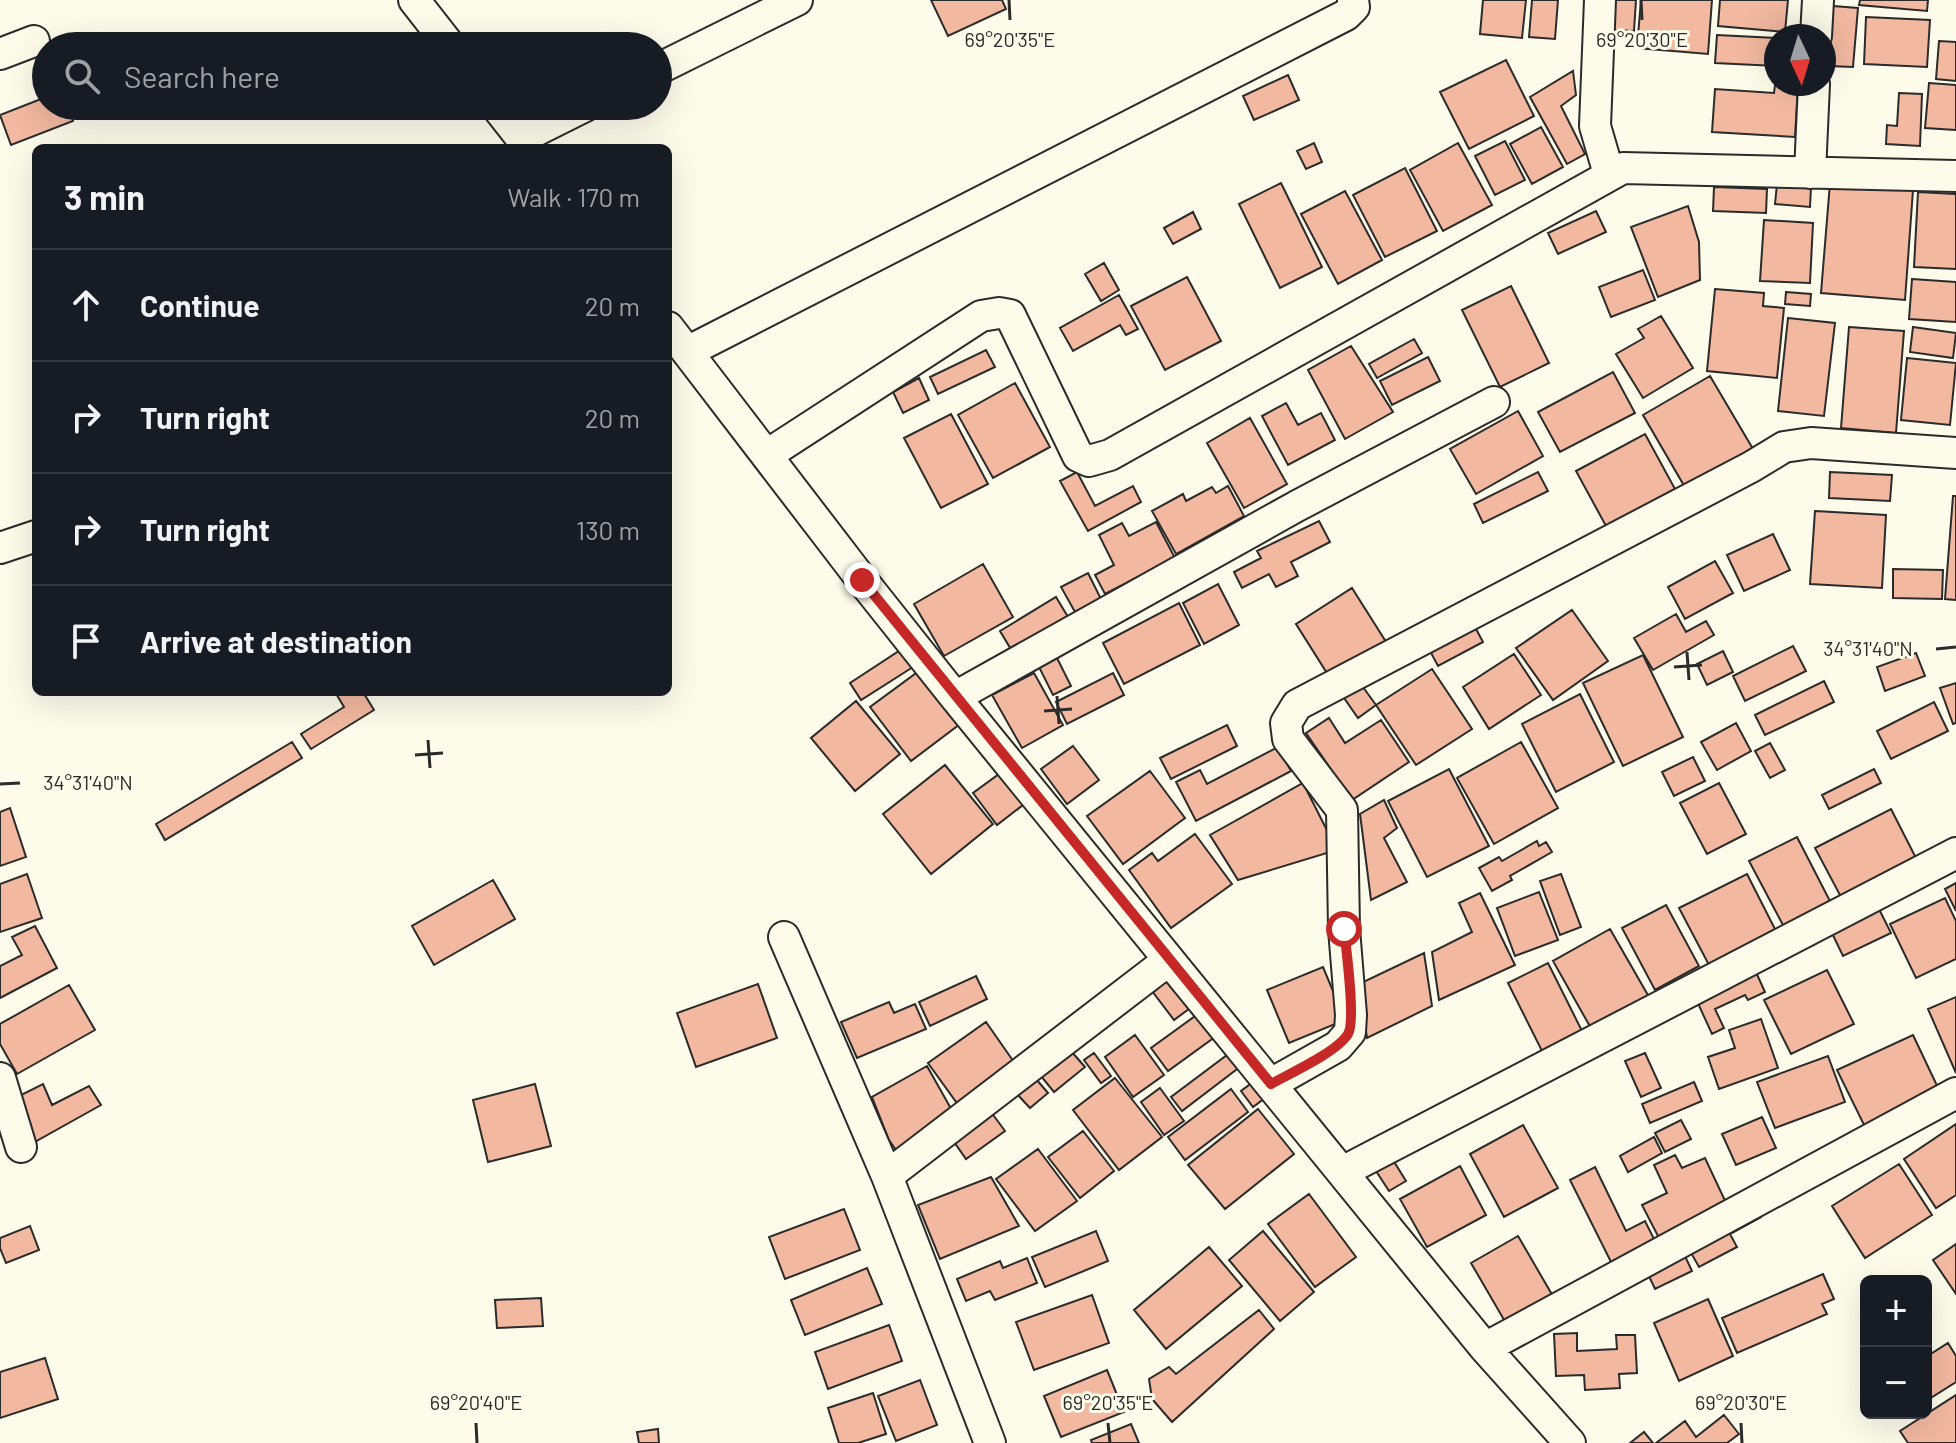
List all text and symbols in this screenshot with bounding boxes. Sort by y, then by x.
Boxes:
north arrow [1764,24,1836,96]
text: 69°20'35"E [965,27,1055,51]
text: 69°20'30"E [1596,27,1688,51]
search box [32,32,672,120]
icon: search [60,54,104,98]
text: Search here [124,58,280,94]
text: 3 min [64,176,145,217]
text: Walk · 170 m [507,181,640,212]
icon: ahead [64,283,108,327]
text: Continue [140,287,260,323]
text: 20 m [585,290,640,321]
icon: right [64,395,108,439]
text: Turn right [140,399,270,435]
text: 20 m [585,402,640,433]
icon: right [64,507,108,551]
text: Turn right [140,511,270,547]
text: 130 m [576,514,640,545]
route end [844,562,880,598]
icon: arrive [64,619,108,663]
text: Arrive at destination [140,623,412,659]
text: 34°31'40"N [1823,636,1913,660]
text: 34°31'40"N [43,770,133,794]
route start [1326,911,1362,947]
map controls [1860,1275,1932,1419]
button: + [1860,1275,1932,1347]
button: − [1860,1347,1932,1419]
text: 69°20'40"E [430,1390,522,1414]
text: 69°20'35"E [1063,1390,1153,1414]
text: 69°20'30"E [1695,1390,1787,1414]

